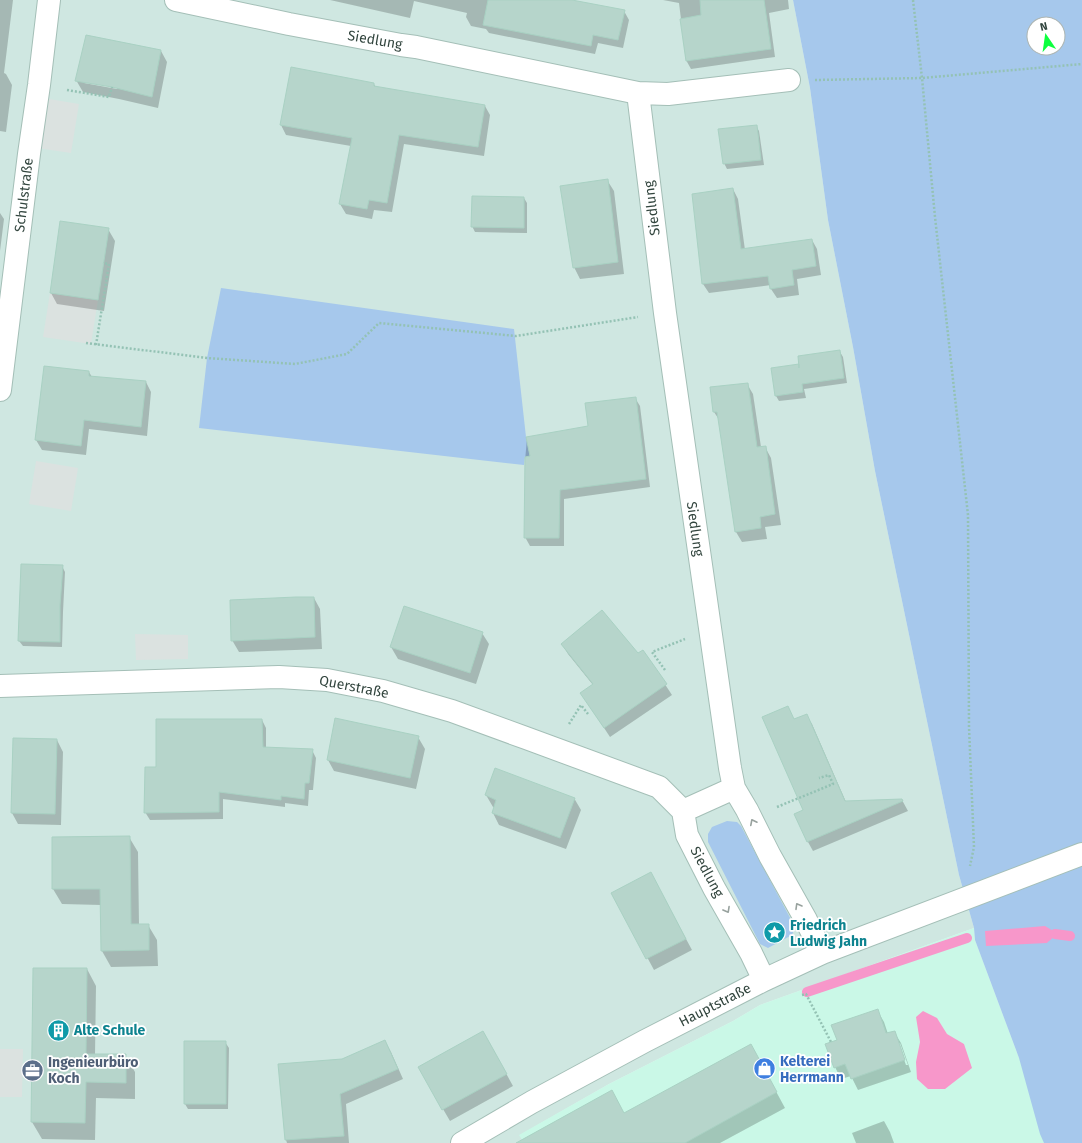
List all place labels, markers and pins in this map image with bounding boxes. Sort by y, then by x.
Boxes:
place label: Friedrich Ludwig Jahn [790,917,867,950]
place icon: Friedrich Ludwig Jahn [761,920,787,946]
building icon: Alte Schule [46,1017,72,1043]
place label: Alte Schule [73,1022,146,1039]
place label: Kelterei Herrmann [780,1053,844,1086]
place label: Ingenieurbüro Koch [48,1054,138,1087]
shop icon: Kelterei Herrmann [751,1056,777,1082]
office icon: Ingenieurbüro Koch [19,1057,45,1083]

